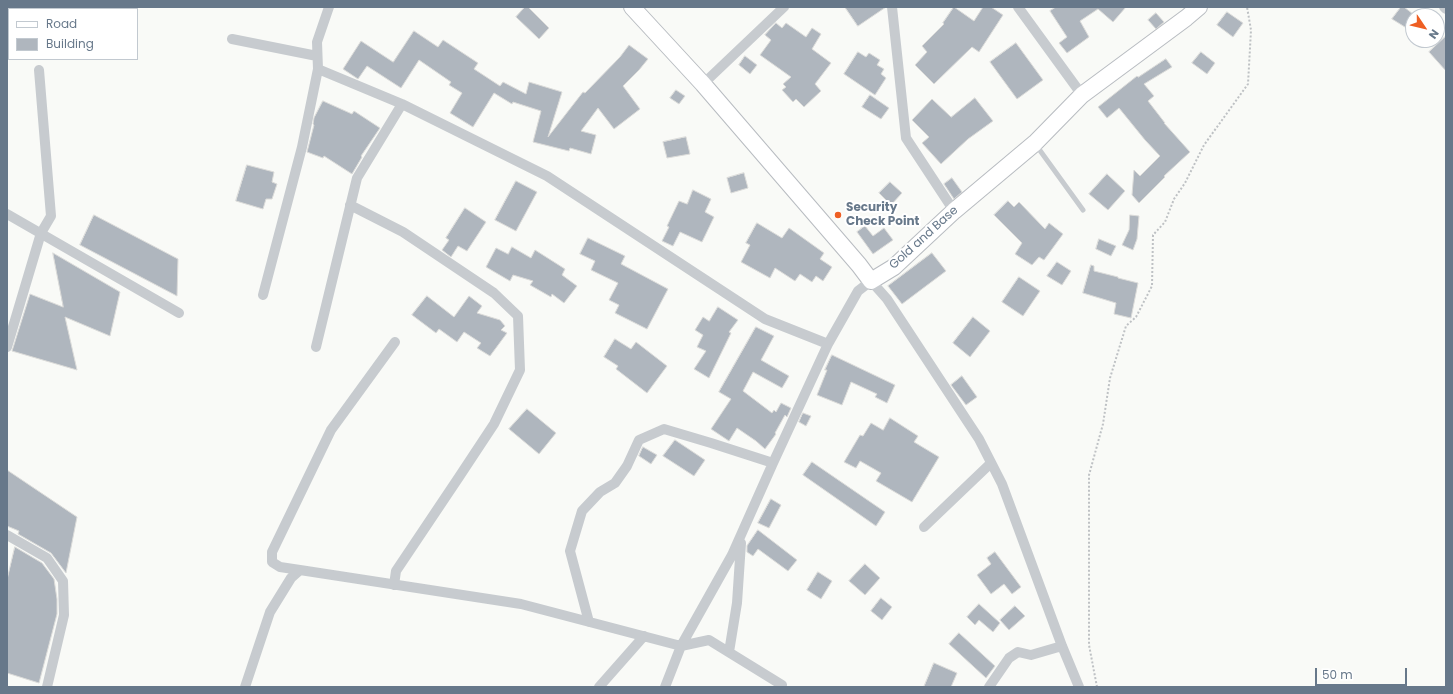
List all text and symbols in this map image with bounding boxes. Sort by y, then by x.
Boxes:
legend [8,8,138,60]
north arrow [1405,8,1445,48]
text: Road [46,15,77,32]
text: N [1425,26,1443,42]
text: Building [46,35,94,52]
place label: Security Check Point [846,201,919,229]
street label: Gold and Base [887,203,961,273]
marker: Security Check Point [833,210,843,220]
scale bar [1317,660,1409,686]
text: 50 m [1322,666,1353,683]

